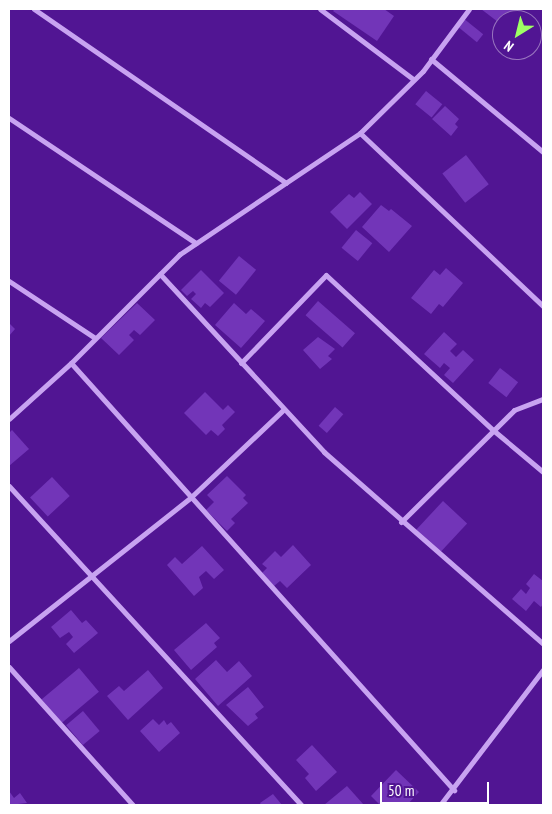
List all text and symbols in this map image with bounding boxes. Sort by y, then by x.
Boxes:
north arrow [492,10,542,60]
text: N [500,37,517,56]
scale bar [382,772,491,804]
text: 50 m [388,781,414,800]

